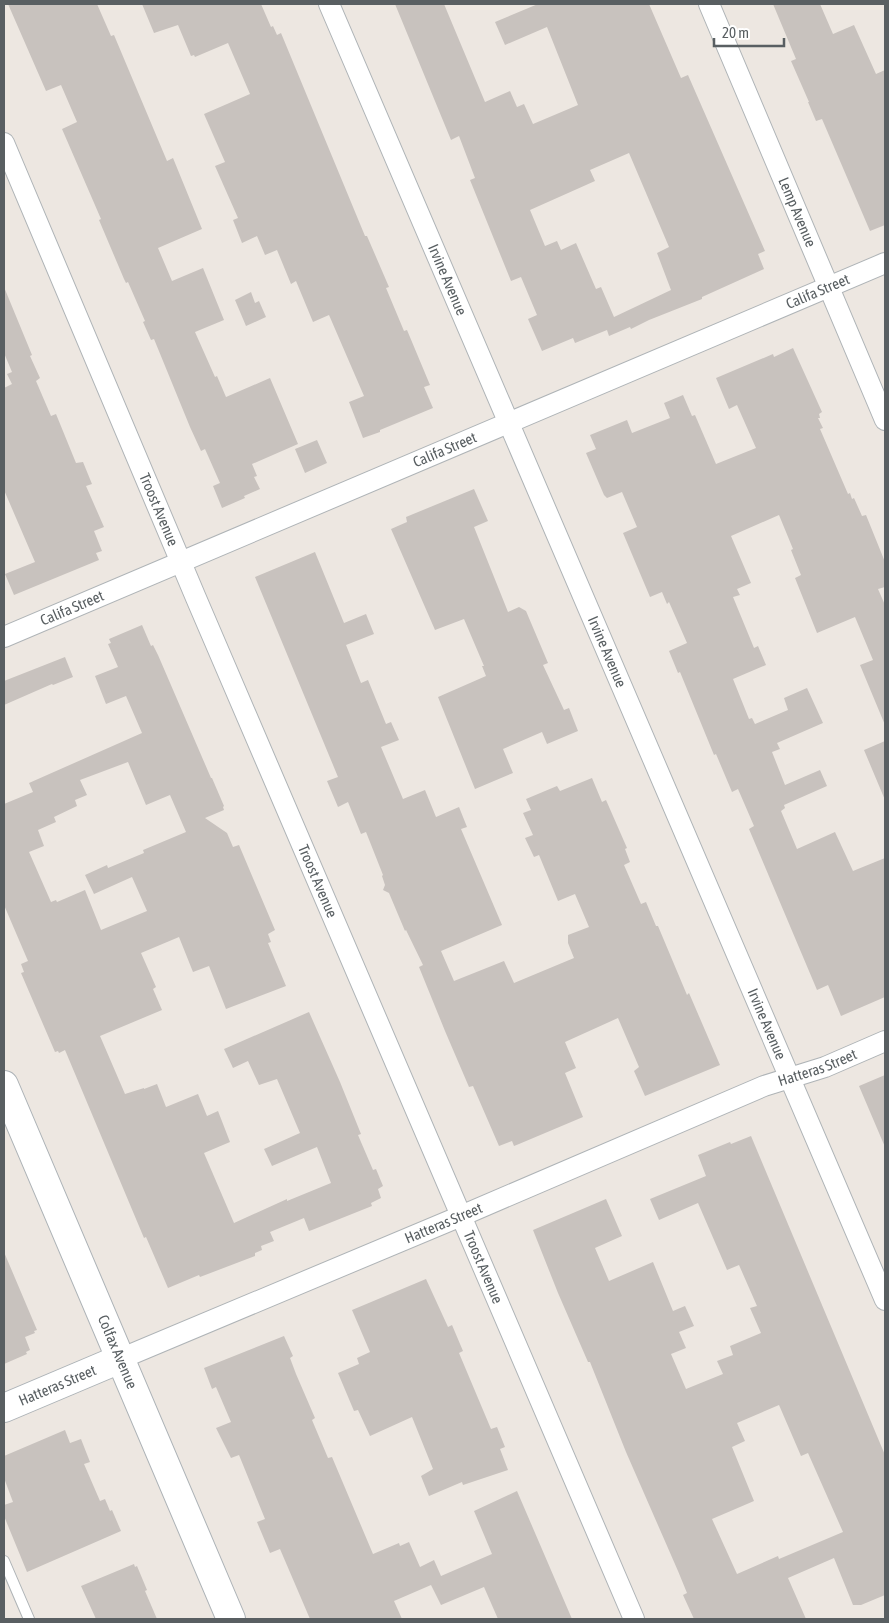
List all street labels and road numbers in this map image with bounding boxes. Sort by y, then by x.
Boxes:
street label: Lemp Avenue [775,174,820,250]
street label: Irvine Avenue [425,241,471,318]
street label: Califa Street [783,270,852,312]
street label: Califa Street [410,428,479,470]
street label: Troost Avenue [136,470,182,549]
street label: Califa Street [38,587,106,629]
street label: Irvine Avenue [585,614,630,690]
street label: Troost Avenue [295,842,341,920]
street label: Irvine Avenue [744,986,790,1062]
street label: Hatteras Street [776,1045,859,1089]
street label: Hatteras Street [402,1199,485,1247]
street label: Troost Avenue [460,1228,507,1306]
street label: Colfax Avenue [95,1312,141,1391]
street label: Hatteras Street [16,1361,99,1409]

